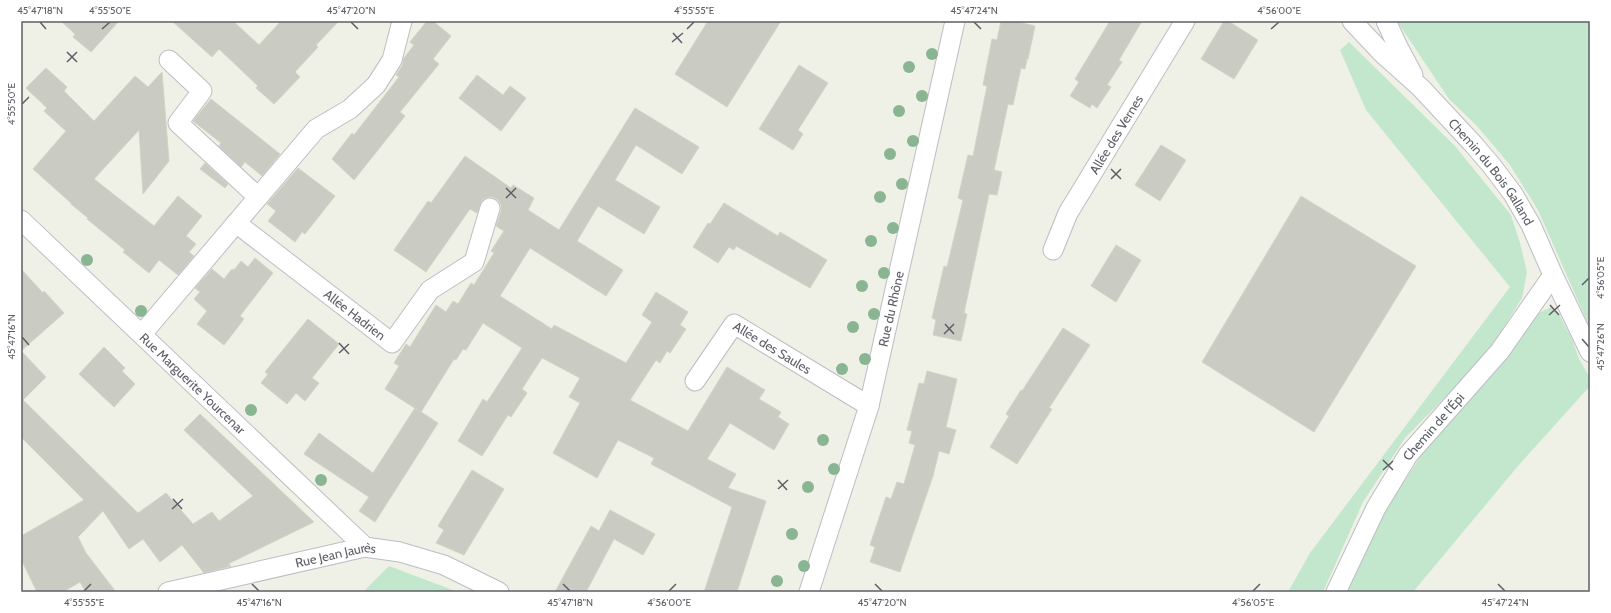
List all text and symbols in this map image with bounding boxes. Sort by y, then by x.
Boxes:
text: 45°47'18"N [17,4,63,17]
text: 4°55'50"E [89,4,132,17]
text: 45°47'20"N [327,4,375,17]
text: 4°55'55"E [674,4,715,17]
text: 45°47'24"N [950,4,998,17]
text: 4°56'00"E [1257,4,1302,17]
text: 4°55'50"E [5,82,18,125]
street label: Allée des Vernes [1086,91,1146,177]
street label: Chemin du Bois Galland [1445,115,1537,228]
text: 4°56'05"E [1594,256,1607,299]
street label: Rue du Rhône [875,269,907,348]
street label: Allée Hadrien [321,286,389,343]
text: 45°47'16"N [5,314,18,360]
street label: Allée des Saules [731,318,815,377]
text: 45°47'26"N [1594,323,1607,371]
street label: Rue Marguerite Yourcenar [137,329,250,438]
street label: Chemin de l'Épi [1399,389,1467,463]
street label: Rue Jean Jaurès [294,539,378,571]
text: 4°55'55"E [64,596,105,609]
text: 45°47'16"N [236,596,282,609]
text: 45°47'18"N [547,596,593,609]
text: 4°56'00"E [647,596,692,609]
text: 45°47'20"N [858,596,906,609]
text: 4°56'05"E [1232,596,1275,609]
text: 45°47'24"N [1481,596,1529,609]

